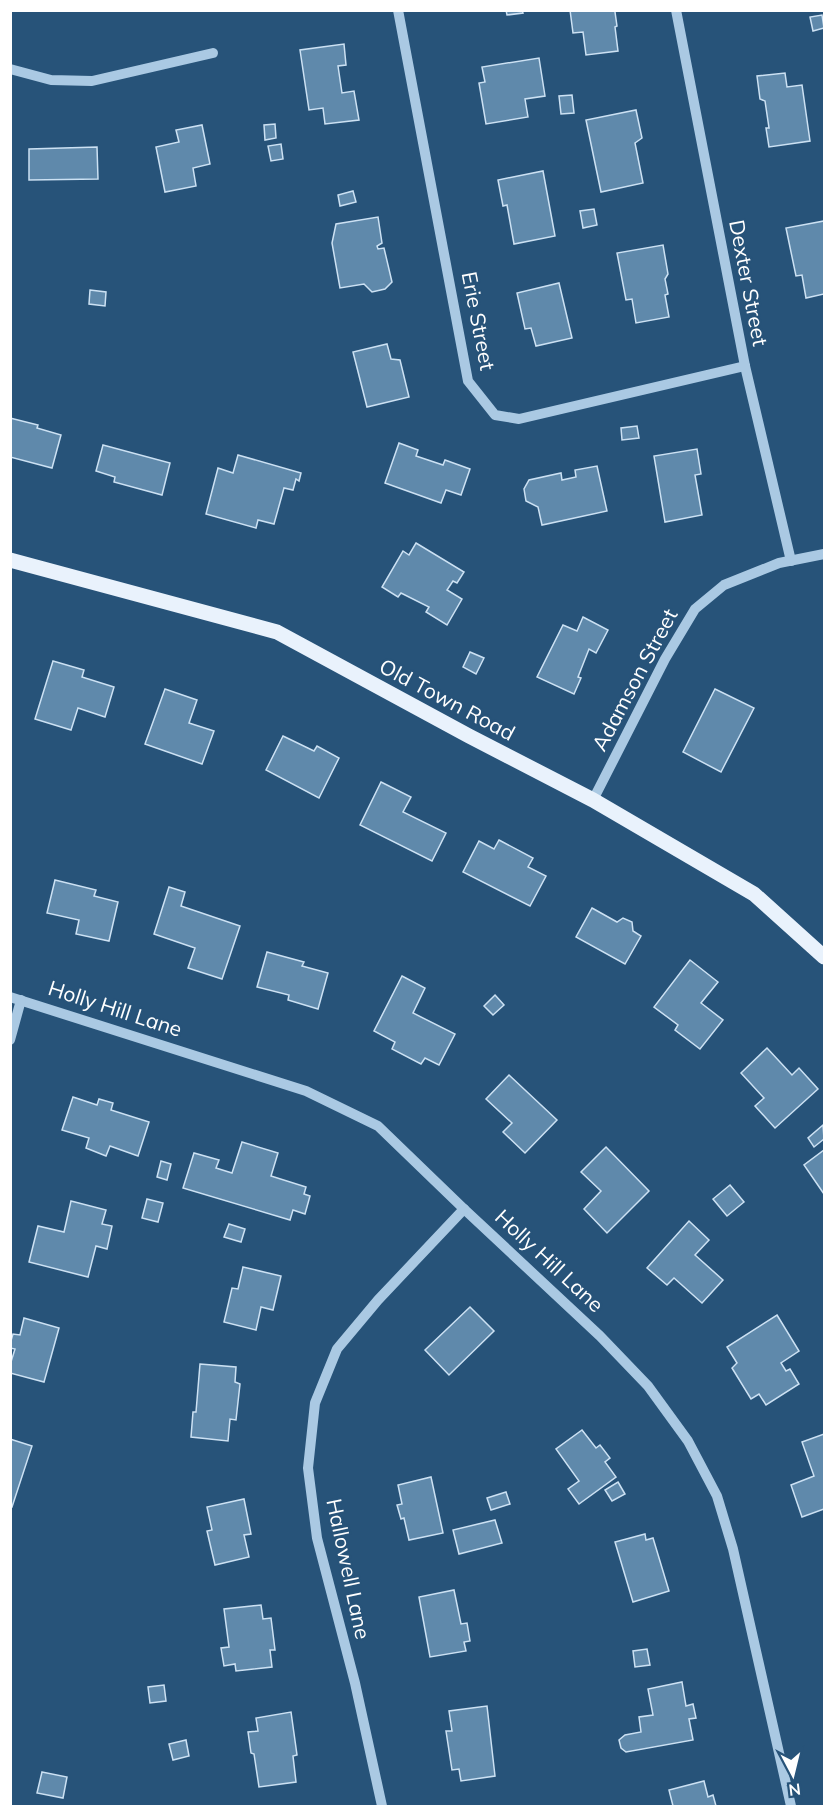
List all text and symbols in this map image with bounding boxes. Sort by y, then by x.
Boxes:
street label: Dexter Street [724,217,774,348]
street label: Erie Street [457,269,501,372]
street label: Adamson Street [586,604,683,755]
street label: Old Town Road [375,652,520,746]
street label: Holly Hill Lane [45,974,185,1042]
street label: Holly Hill Lane [490,1203,609,1317]
street label: Hallowell Lane [321,1496,377,1642]
north arrow [763,1745,823,1805]
text: N [788,1779,802,1801]

